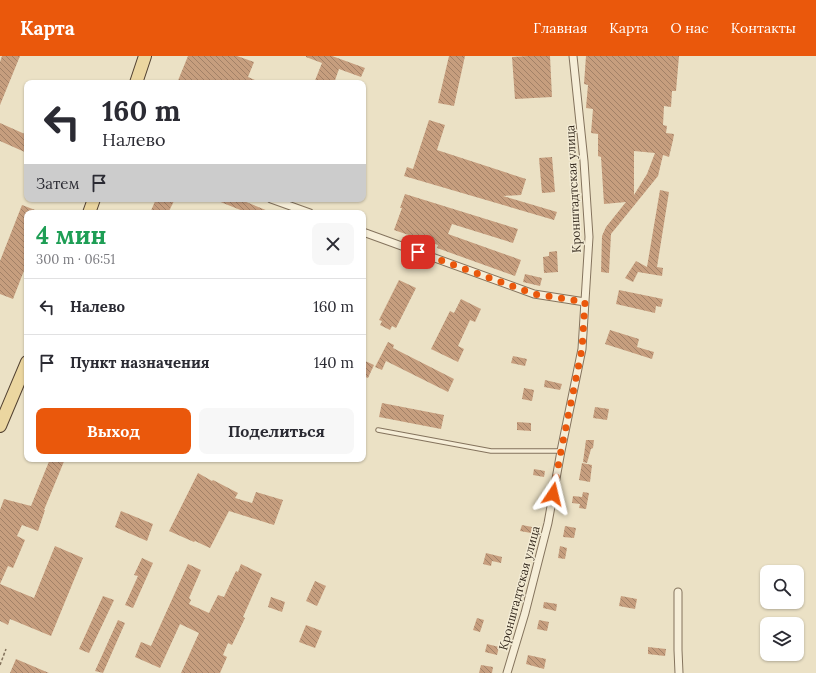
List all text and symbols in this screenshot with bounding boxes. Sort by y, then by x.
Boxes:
text: Карта [20,16,75,40]
text: Главная [533,19,587,37]
text: Карта [609,19,649,37]
text: О нас [671,19,709,37]
text: Контакты [731,19,796,37]
text: 160 m [102,93,180,129]
icon: left [36,96,88,148]
street label: Кронштадтская улица [562,125,584,253]
text: Налево [102,128,166,151]
icon: arrive [88,172,110,194]
text: Затем [36,174,80,193]
text: 4 мин [36,220,106,251]
button: close [312,223,354,265]
pin [401,235,435,269]
icon: arrive [407,241,429,263]
text: 300 m · 06:51 [36,251,115,268]
icon: left [36,296,58,318]
text: Налево [70,297,125,316]
text: 160 m [313,297,354,316]
icon: arrive [36,352,58,374]
text: Пункт назначения [70,353,210,372]
text: 140 m [314,353,354,372]
button: Выход [36,408,191,454]
button: Поделиться [199,408,354,454]
position arrow [532,473,574,515]
street label: Кронштадтская улица [495,524,543,652]
map controls [760,565,804,661]
button: search [760,565,804,609]
button: layers [760,617,804,661]

